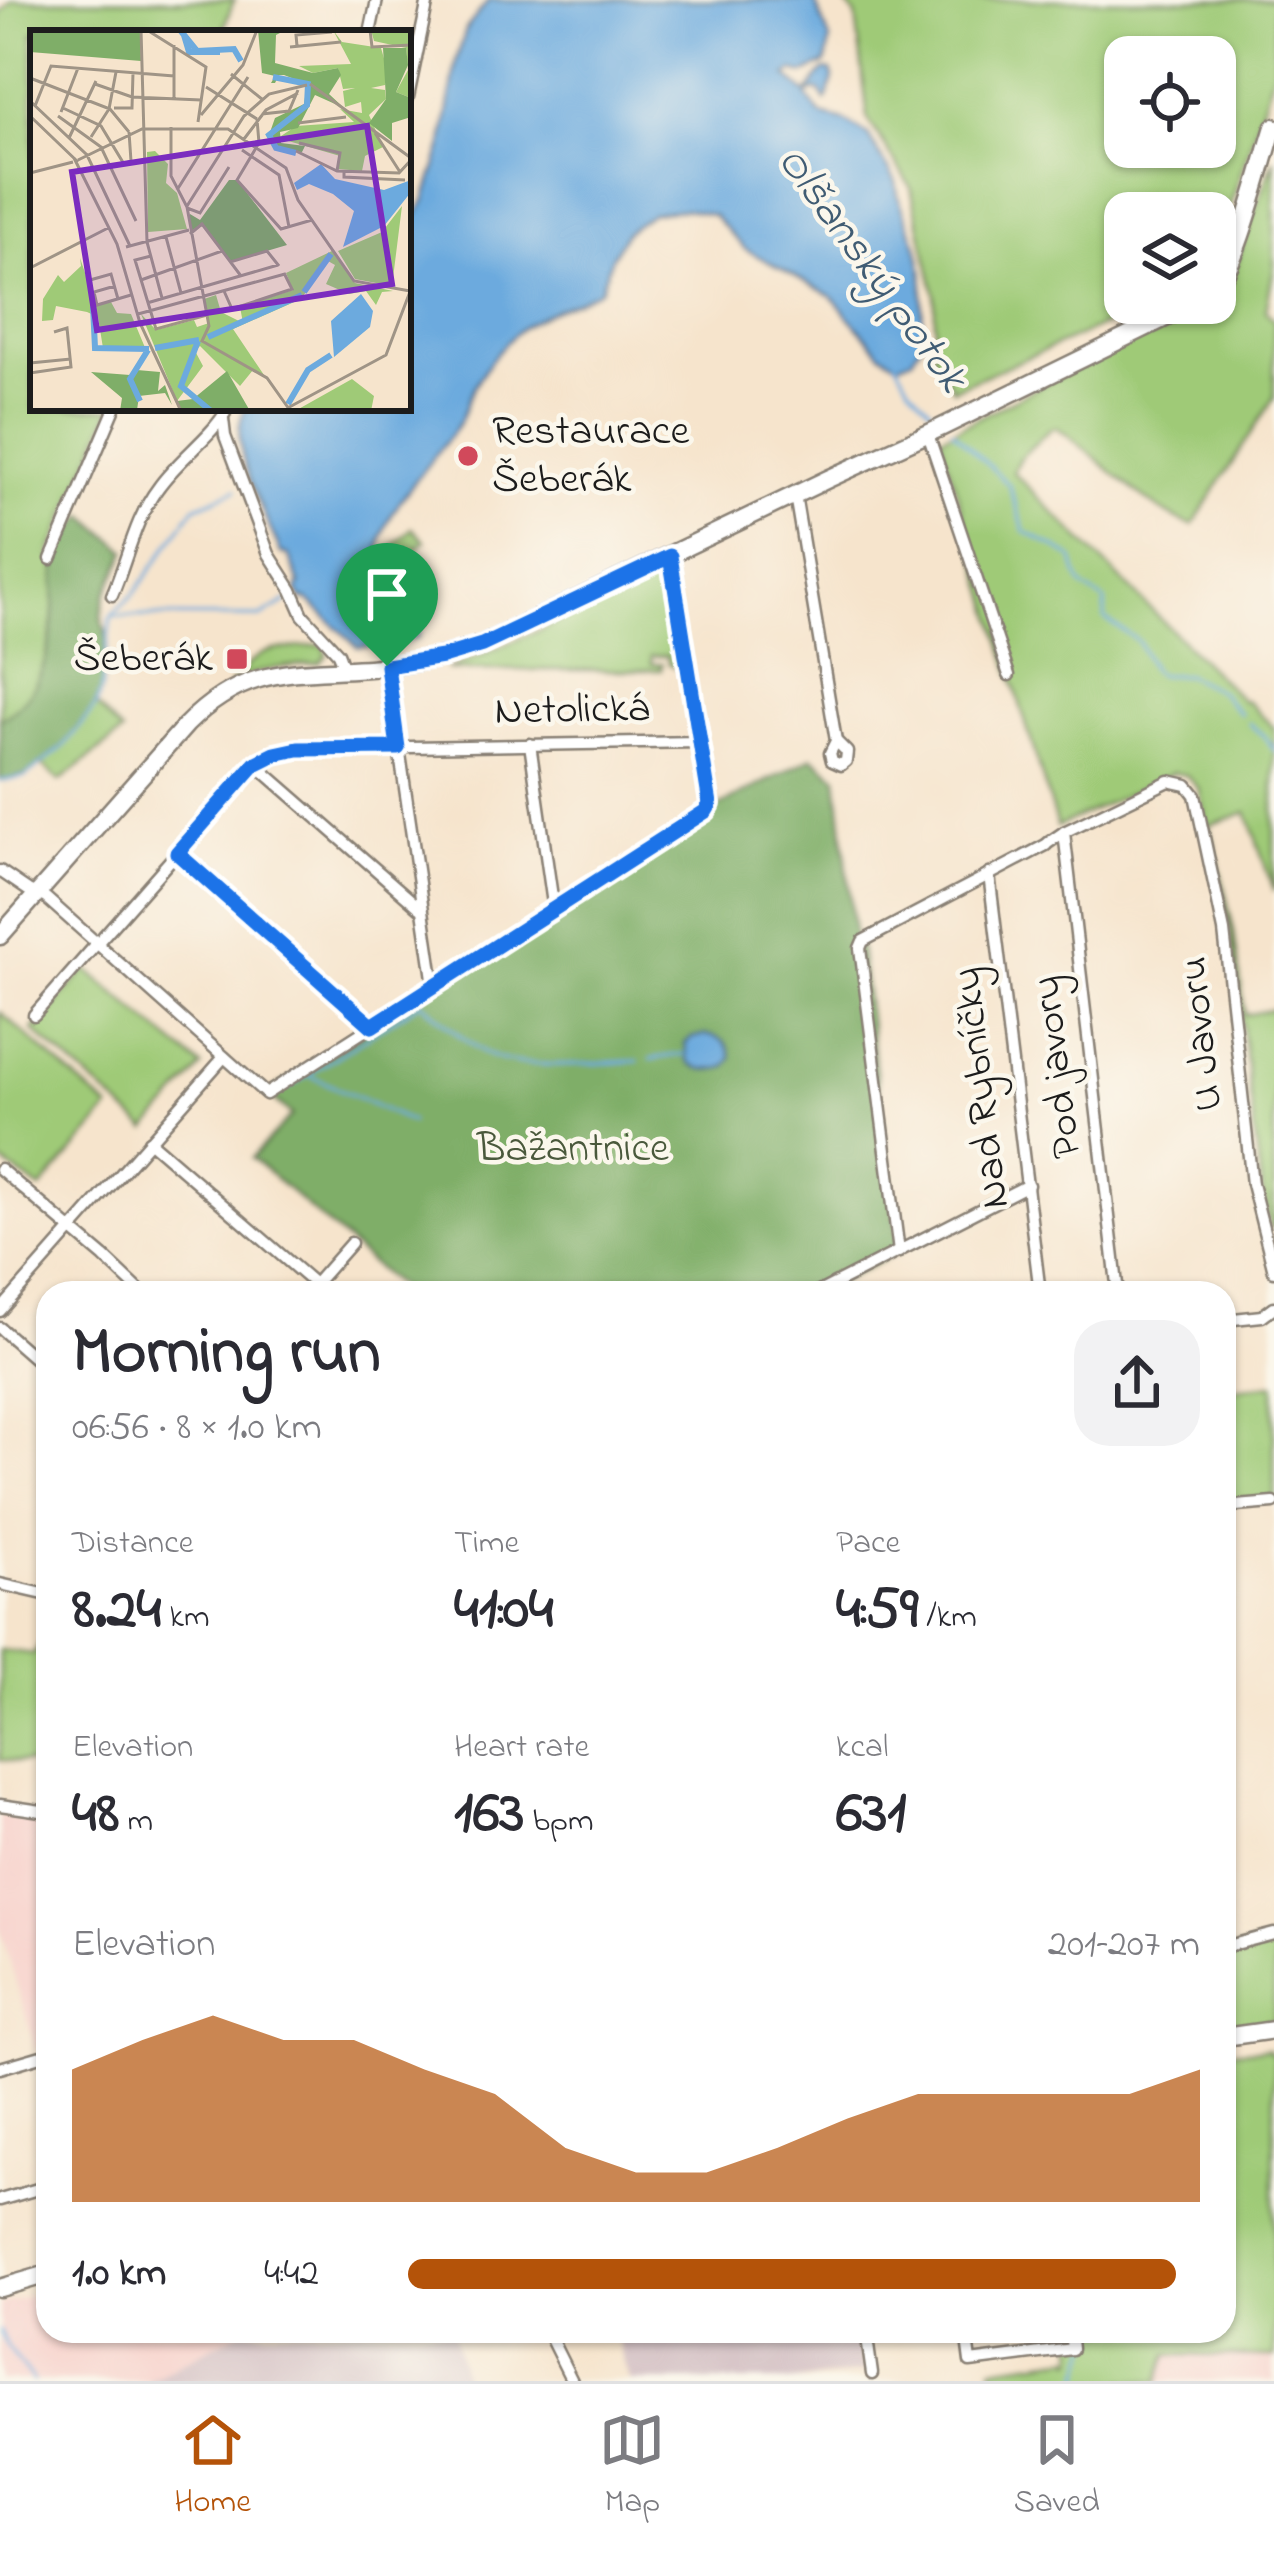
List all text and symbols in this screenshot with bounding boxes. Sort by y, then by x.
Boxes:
inset map [30,30,411,411]
map controls [1104,36,1236,324]
button: locate [1104,36,1236,168]
water label: Olšanský potok [759,133,984,409]
button: layers [1104,192,1236,324]
place label: Restaurace Šeberák [492,402,689,511]
marker: Restaurace Šeberák [455,443,481,469]
pin [336,543,438,666]
icon: arrive [354,561,420,627]
place label: Šeberák [74,629,214,690]
marker: Šeberák [224,646,250,672]
street label: Netolická [494,679,650,743]
street label: U Javoru [1164,954,1240,1114]
street label: Nad Rybníčky [937,964,1027,1212]
street label: Pod javory [1017,972,1099,1162]
park label: Bažantnice [476,1119,669,1180]
text: Morning run [72,1307,381,1403]
button: share [1074,1320,1200,1446]
text: 06:56 · 8 × 1.0 km [72,1400,322,1457]
text: Distance [72,1520,194,1568]
text: Time [454,1520,519,1568]
text: Pace [836,1520,900,1568]
text: 8.24 [72,1568,161,1655]
text: 41:04 [454,1568,554,1655]
text: 4:59 [836,1568,918,1655]
text: km [161,1594,210,1642]
text: /km [918,1594,977,1642]
text: Elevation [72,1724,193,1772]
text: Heart rate [454,1724,589,1772]
text: kcal [836,1724,888,1772]
text: 48 [72,1772,119,1859]
text: 163 [454,1772,524,1859]
text: 631 [836,1772,906,1859]
text: m [119,1798,153,1846]
text: bpm [524,1798,594,1846]
text: Elevation [72,1917,215,1974]
text: 201–207 m [1048,1917,1200,1974]
text: 1.0 km [72,2246,166,2303]
text: 4:42 [264,2246,319,2303]
tab: Home [174,2407,251,2527]
tab: Map [599,2407,665,2527]
tab: Saved [1014,2407,1100,2527]

